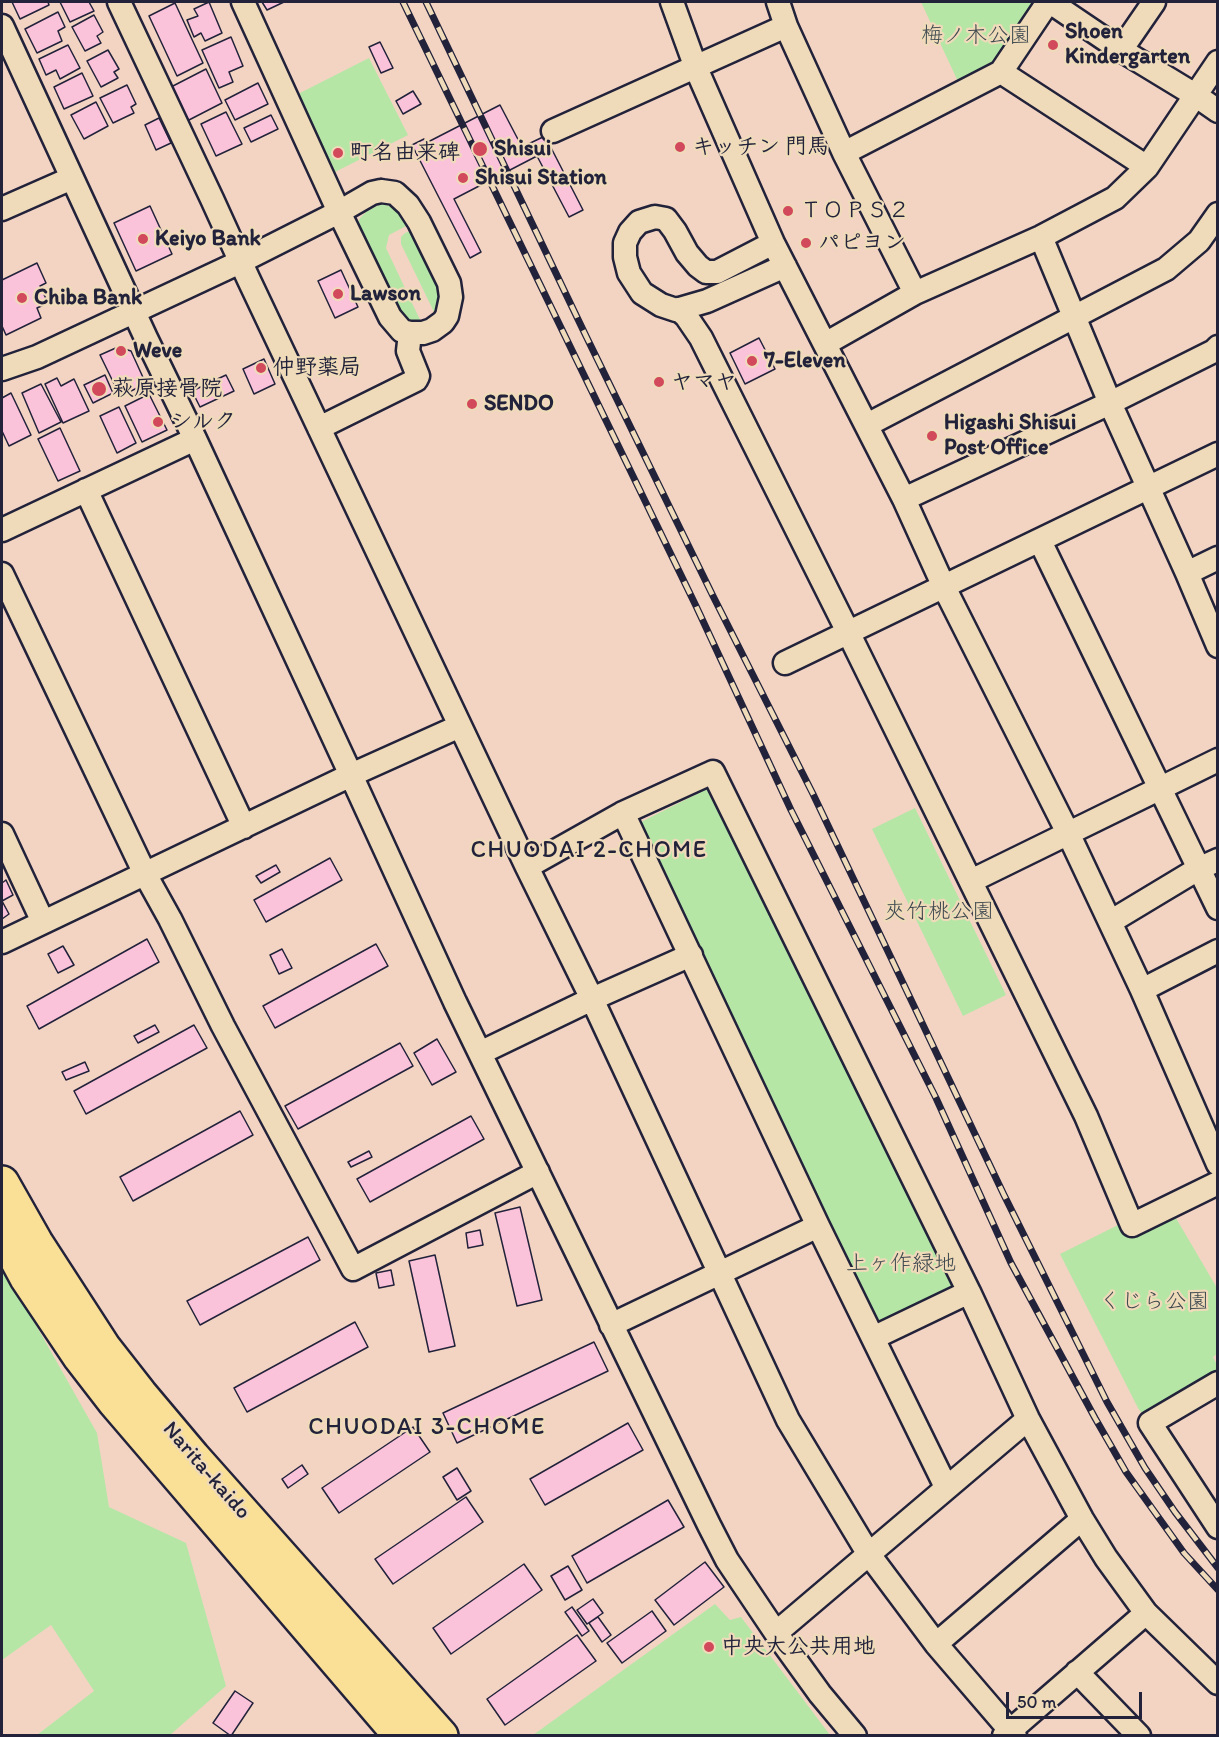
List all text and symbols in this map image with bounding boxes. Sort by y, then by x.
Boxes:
place label: Shoen Kindergarten [1065,19,1190,70]
park label: 梅ノ木公園 [921,23,1031,49]
marker: Shoen Kindergarten [1046,38,1060,52]
place label: キッチン 門馬 [692,134,829,160]
place label: Shisui [494,136,551,162]
place label: 町名由来碑 [350,140,460,166]
marker: Shisui [471,140,489,158]
marker: キッチン 門馬 [673,140,687,154]
marker: 町名由来碑 [331,146,345,160]
place label: Shisui Station [475,165,607,191]
marker: Shisui Station [456,171,470,185]
place label: ＴＯＰＳ２ [800,198,910,224]
marker: ＴＯＰＳ２ [781,204,795,218]
place label: Keiyo Bank [155,226,261,252]
place label: パピヨン [818,230,906,256]
marker: Keiyo Bank [136,232,150,246]
marker: パピヨン [799,236,813,250]
place label: Lawson [350,281,421,307]
place label: Chiba Bank [34,285,142,311]
marker: Lawson [331,287,345,301]
marker: Chiba Bank [15,291,29,305]
place label: Weve [133,338,182,364]
marker: Weve [114,344,128,358]
place label: 7-Eleven [764,348,846,374]
marker: 7-Eleven [745,354,759,368]
place label: 仲野薬局 [273,355,361,381]
marker: 仲野薬局 [254,361,268,375]
place label: ヤマヤ [671,369,737,395]
marker: ヤマヤ [652,375,666,389]
place label: 萩原接骨院 [112,376,222,402]
marker: 萩原接骨院 [90,380,108,398]
place label: SENDO [484,391,554,417]
marker: SENDO [465,397,479,411]
place label: シルク [170,409,236,435]
place label: Higashi Shisui Post Office [944,410,1076,462]
marker: シルク [151,415,165,429]
marker: Higashi Shisui Post Office [925,429,939,443]
district label: CHUODAI 2-CHOME [470,837,708,865]
park label: 夾竹桃公園 [884,899,994,925]
park label: 上ヶ作緑地 [846,1251,956,1277]
park label: くじら公園 [1099,1289,1209,1315]
district label: CHUODAI 3-CHOME [308,1414,546,1442]
street label: Narita-kaido [156,1417,256,1525]
place label: 中央大公共用地 [721,1634,875,1660]
marker: 中央大公共用地 [702,1640,716,1654]
scale bar [1009,1680,1146,1718]
text: 50 m [1017,1691,1057,1713]

